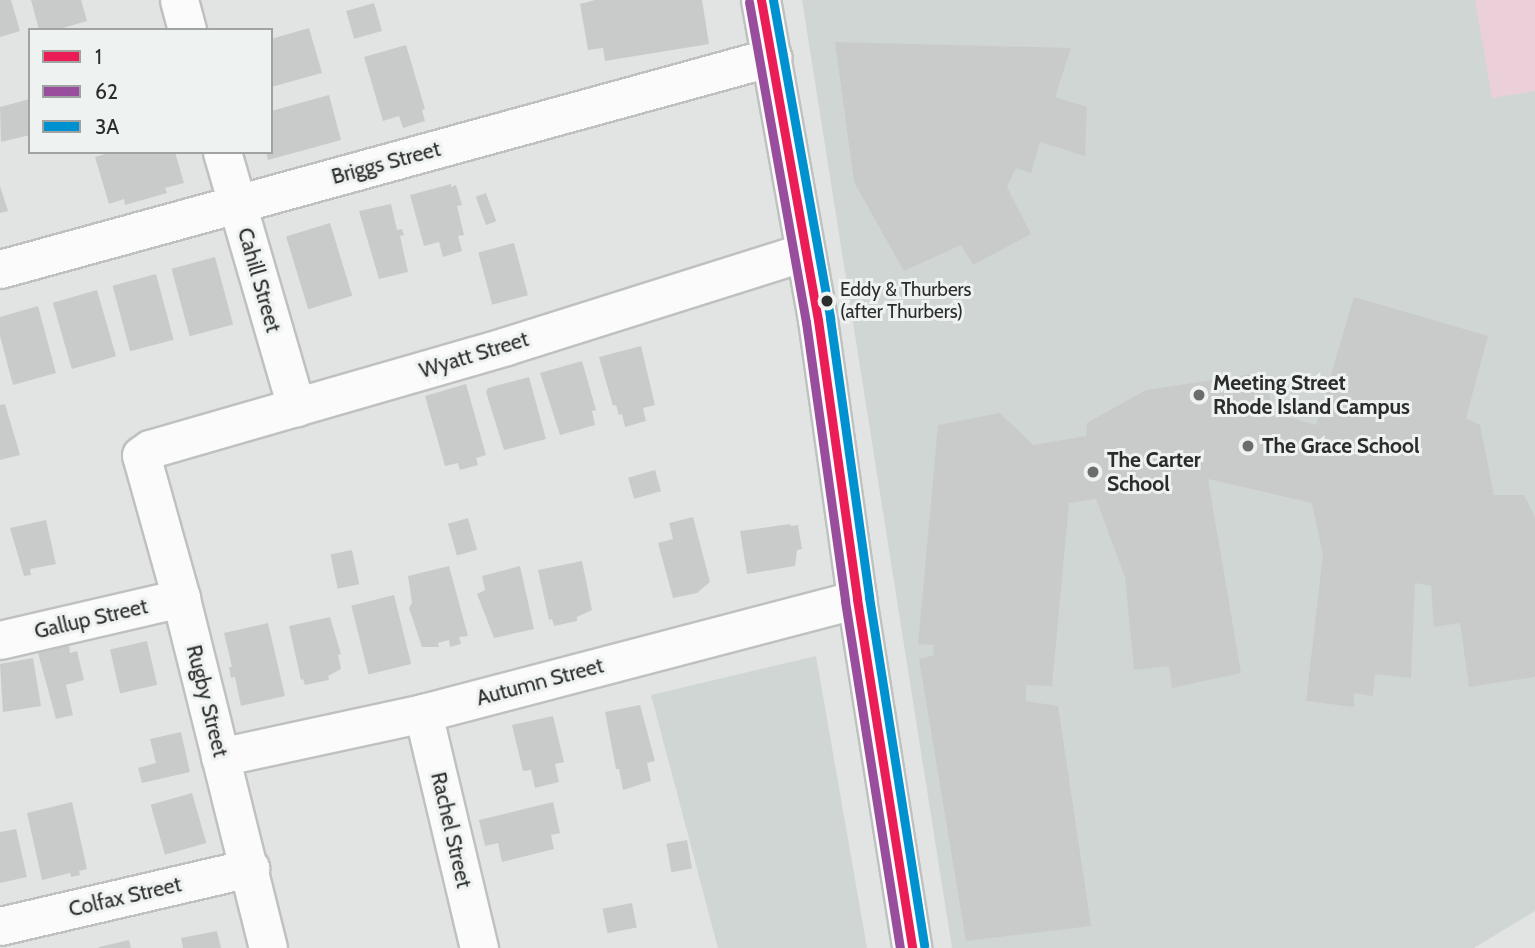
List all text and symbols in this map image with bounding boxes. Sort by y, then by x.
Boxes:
legend [28,28,273,154]
text: 1 [95,44,102,69]
text: 62 [95,79,118,104]
text: 3A [95,114,119,139]
street label: Briggs Street [329,136,443,190]
street label: Cahill Street [232,225,286,335]
place label: Eddy & Thurbers (after Thurbers) [840,279,971,323]
marker: Eddy & Thurbers (after Thurbers) [820,294,834,308]
street label: Wyatt Street [416,326,532,384]
place label: Meeting Street Rhode Island Campus [1213,370,1410,420]
marker: Meeting Street Rhode Island Campus [1191,387,1207,403]
place label: The Grace School [1262,433,1419,459]
marker: The Grace School [1240,438,1256,454]
place label: The Carter School [1107,447,1201,497]
marker: The Carter School [1085,464,1101,480]
street label: Gallup Street [32,594,150,644]
street label: Rugby Street [181,642,233,760]
street label: Autumn Street [474,653,606,711]
street label: Rachel Street [425,770,477,890]
street label: Colfax Street [66,872,184,922]

